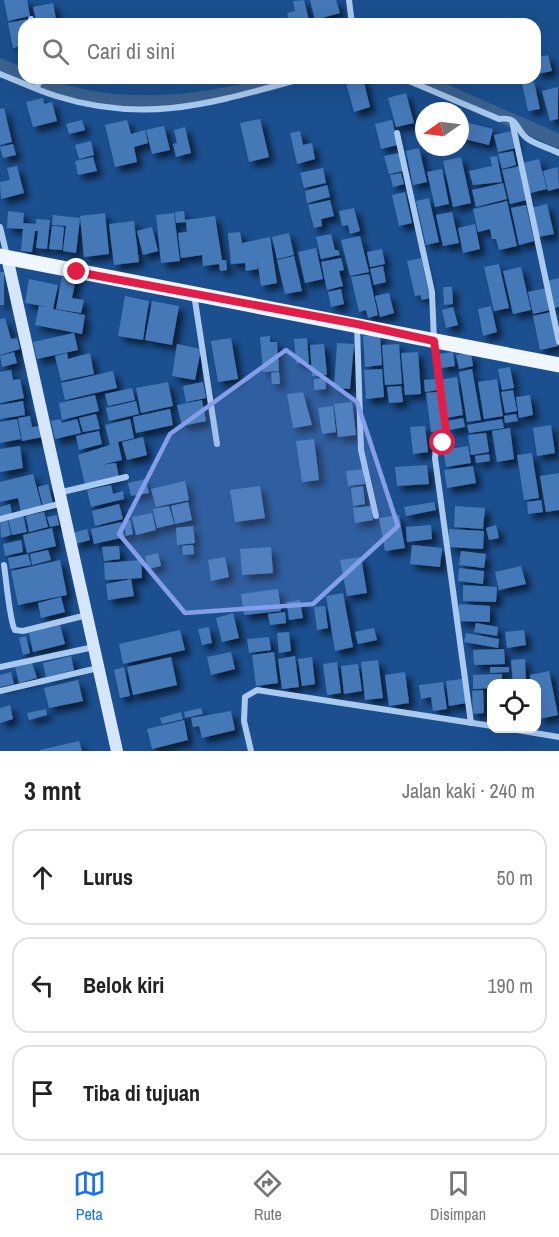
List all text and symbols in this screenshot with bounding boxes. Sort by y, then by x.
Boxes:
search box [18,18,541,84]
icon: search [39,35,72,68]
text: Cari di sini [87,36,175,66]
north arrow [415,102,469,156]
route end [63,258,89,284]
route start [429,429,455,455]
map controls [487,679,541,733]
button: locate [487,679,541,733]
text: 3 mnt [24,773,81,808]
text: Jalan kaki · 240 m [402,777,535,804]
icon: ahead [26,861,59,894]
text: Lurus [83,862,133,892]
text: 50 m [497,864,533,891]
icon: left [26,969,59,1002]
text: Belok kiri [83,970,164,1000]
text: 190 m [487,972,533,999]
icon: arrive [26,1077,59,1110]
text: Tiba di tujuan [83,1078,200,1108]
tab: Peta [73,1167,106,1225]
tab: Rute [251,1167,284,1225]
tab: Disimpan [430,1167,486,1225]

